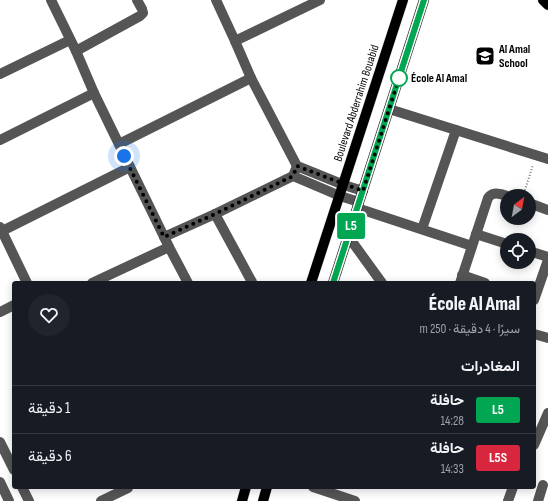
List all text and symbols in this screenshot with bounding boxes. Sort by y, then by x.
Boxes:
place label: Al Amal School [498,42,530,71]
street label: Boulevard Abderrahim Bouabid [330,43,382,164]
school or university icon: Al Amal School [474,45,496,67]
marker: École Al Amal [390,69,408,87]
place label: École Al Amal [411,71,467,86]
your location [114,146,134,166]
north arrow [500,189,536,225]
map controls [500,189,536,269]
line badge: L5 [333,213,369,239]
text: L5 [345,217,357,234]
button: locate [500,233,536,269]
text: École Al Amal [429,293,520,316]
button: heart [28,294,70,336]
text: سيرًا · 4 دقيقة · 250 m [420,321,520,337]
text: المغادرات [461,357,520,376]
text: حافلة [430,391,464,410]
text: 1 دقيقة [28,399,70,418]
text: L5 [492,401,504,418]
text: 14:28 [441,413,464,429]
text: حافلة [430,439,464,458]
text: 6 دقيقة [28,447,72,466]
text: L5S [489,449,507,466]
text: 14:33 [441,461,464,477]

